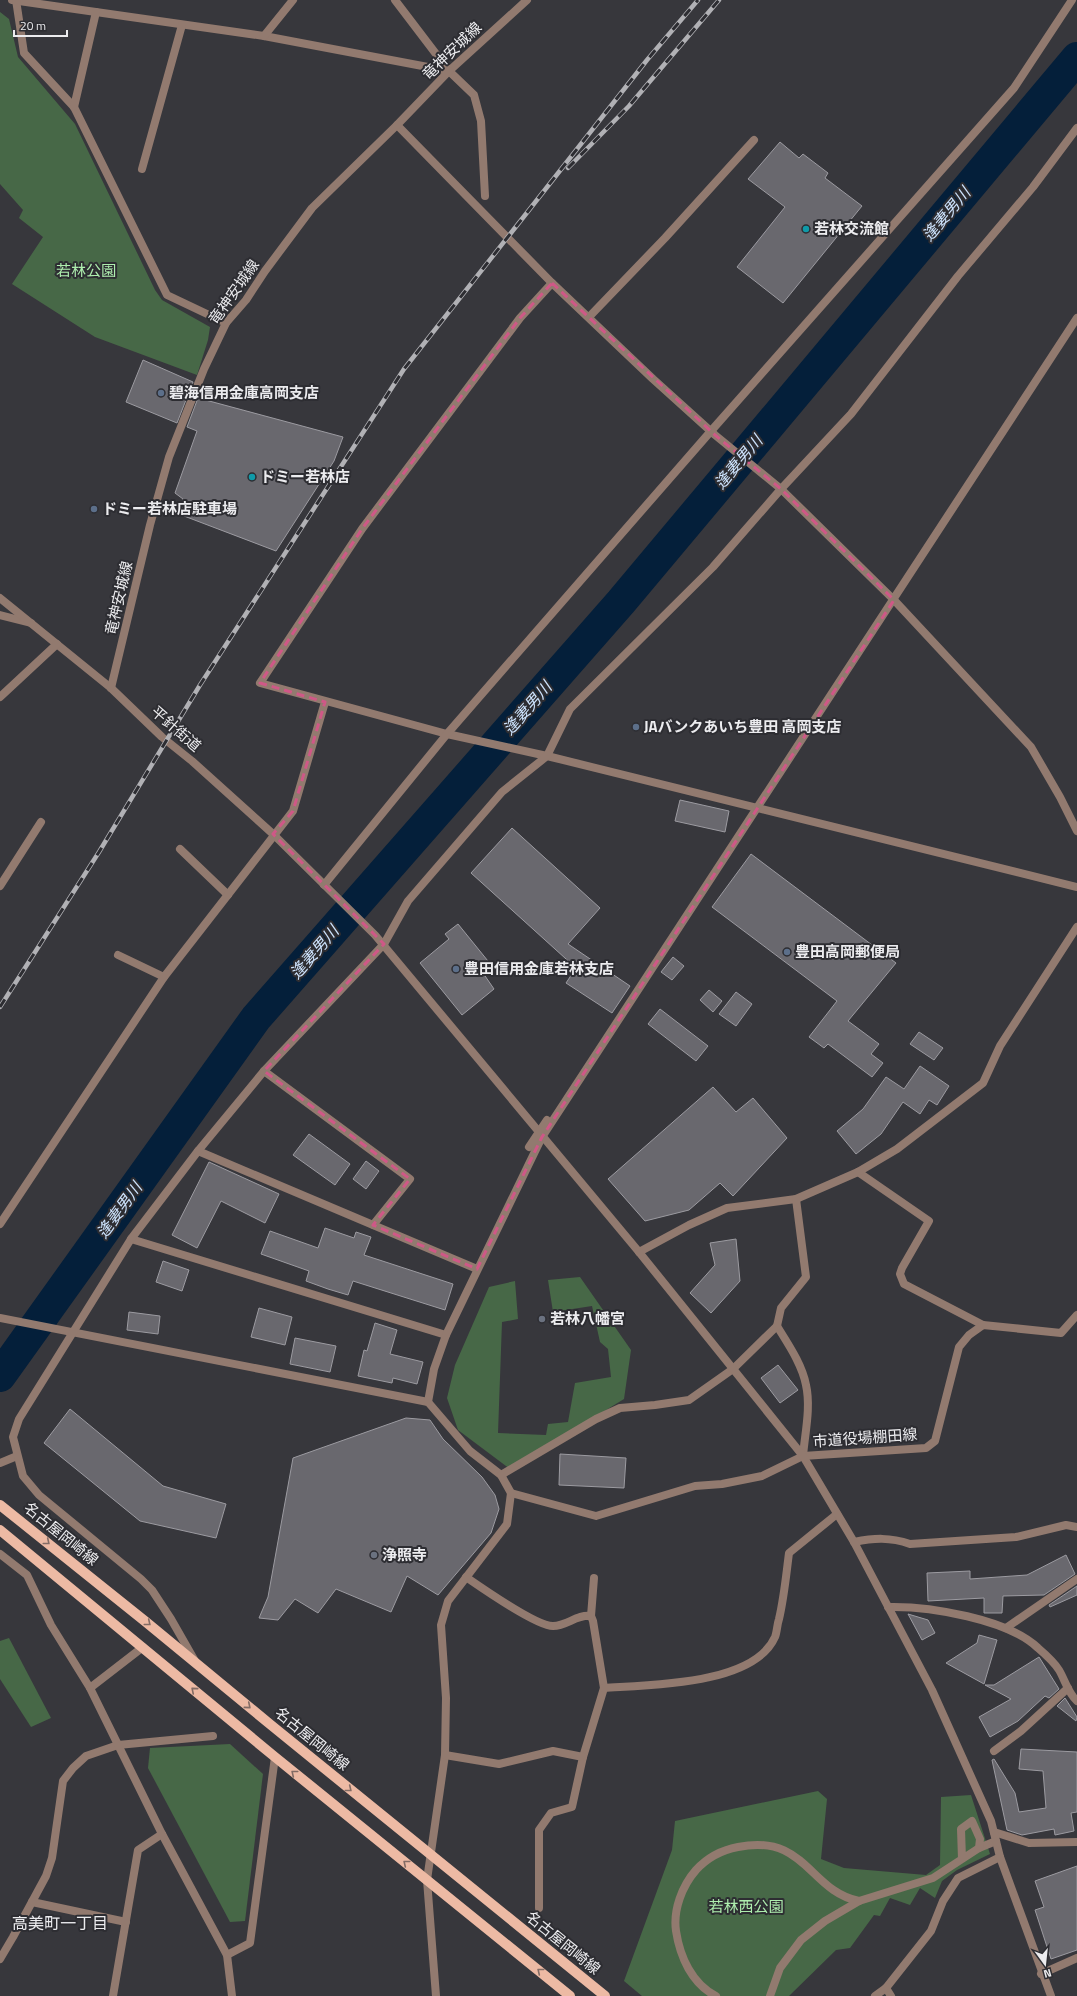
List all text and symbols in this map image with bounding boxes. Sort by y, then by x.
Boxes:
scale bar [14,12,67,38]
text: 20 m [20,16,46,35]
street label: 竜神安城線 [417,16,487,85]
water label: 逢妻男川 [916,180,977,246]
place label: 若林交流館 [814,217,889,240]
marker: 若林交流館 [801,224,811,234]
street label: 竜神安城線 [203,254,265,329]
park label: 若林公園 [56,259,116,282]
place label: 碧海信用金庫高岡支店 [169,381,319,404]
marker: 碧海信用金庫高岡支店 [156,388,166,398]
water label: 逢妻男川 [708,428,769,494]
place label: ドミー若林店 [260,465,350,488]
marker: ドミー若林店 [247,472,257,482]
place label: ドミー若林店駐車場 [102,497,237,520]
marker: ドミー若林店駐車場 [89,504,99,514]
street label: 竜神安城線 [99,559,138,637]
water label: 逢妻男川 [497,674,558,740]
street label: 平針街道 [146,700,207,757]
place label: JAバンクあいち豊田 高岡支店 [644,715,842,738]
marker: JAバンクあいち豊田 高岡支店 [631,722,641,732]
water label: 逢妻男川 [284,918,345,984]
place label: 豊田高岡郵便局 [795,940,900,963]
marker: 豊田高岡郵便局 [782,947,792,957]
place label: 豊田信用金庫若林支店 [464,957,614,980]
marker: 豊田信用金庫若林支店 [451,964,461,974]
water label: 逢妻男川 [90,1175,149,1243]
place label: 若林八幡宮 [550,1307,625,1330]
marker: 若林八幡宮 [537,1314,547,1324]
street label: 市道役場棚田線 [812,1422,918,1453]
street label: 名古屋岡崎線 [19,1496,104,1571]
one-way arrow [42,1538,49,1545]
place label: 浄照寺 [382,1543,427,1566]
marker: 浄照寺 [369,1550,379,1560]
one-way arrow [144,1619,151,1626]
one-way arrow [192,1687,199,1694]
street label: 名古屋岡崎線 [270,1701,355,1776]
one-way arrow [244,1702,251,1709]
one-way arrow [292,1770,299,1777]
one-way arrow [344,1784,352,1791]
one-way arrow [404,1861,411,1868]
park label: 若林西公園 [708,1895,784,1918]
street label: 名古屋岡崎線 [521,1905,606,1980]
district label: 高美町一丁目 [12,1911,108,1935]
north arrow [1025,1944,1065,1984]
text: N [1042,1965,1053,1982]
one-way arrow [537,1969,545,1976]

